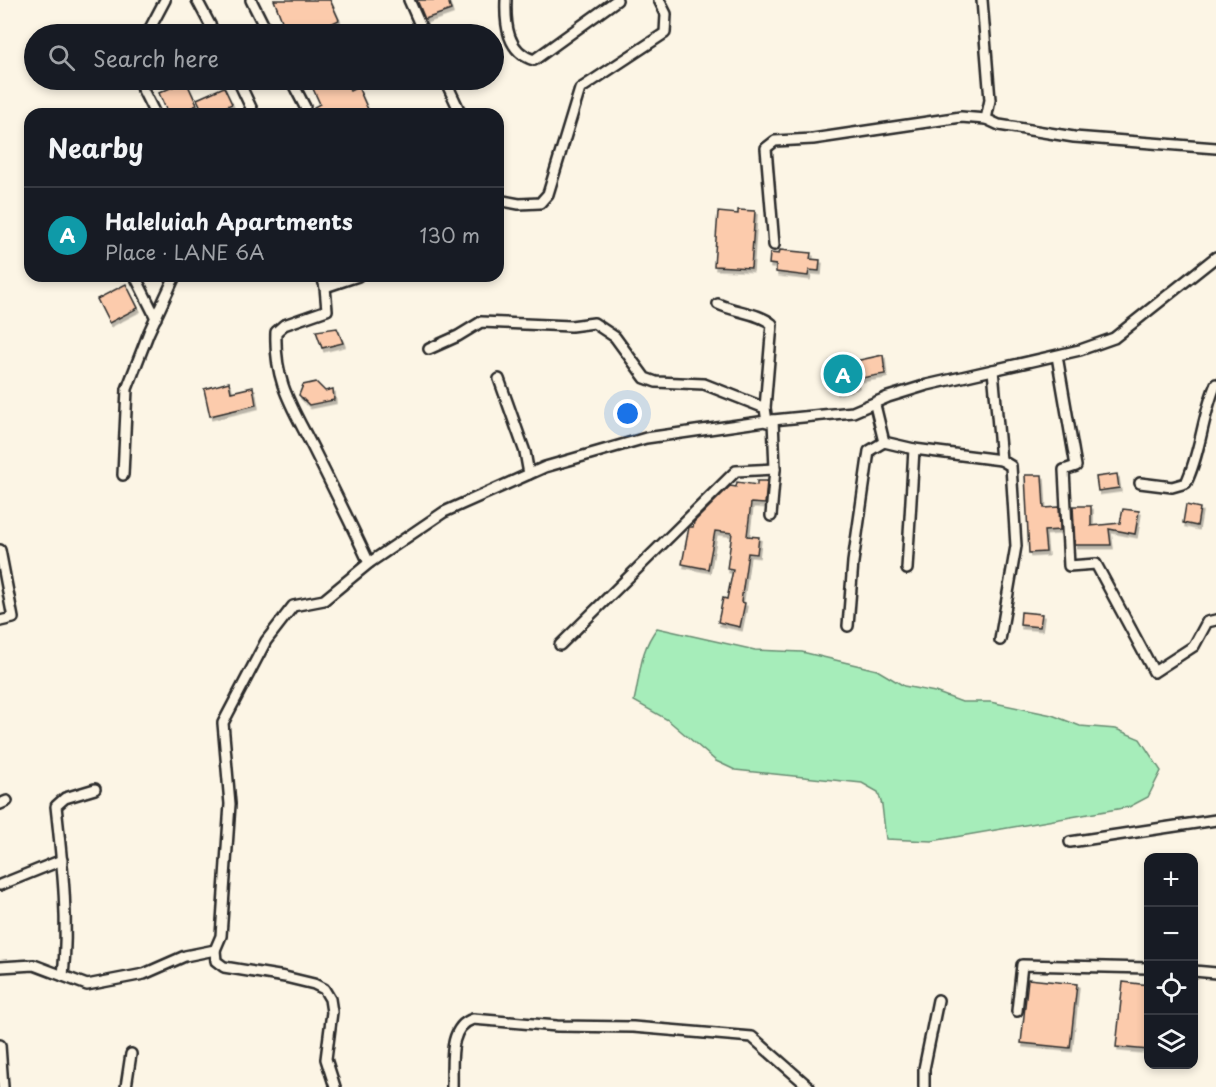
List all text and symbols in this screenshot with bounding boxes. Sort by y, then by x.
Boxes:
search box [24,24,504,90]
icon: search [45,41,78,74]
text: Search here [93,41,219,74]
text: Nearby [48,128,143,167]
text: Haleluiah Apartments [105,204,353,237]
text: A [60,220,75,250]
text: 130 m [420,220,480,250]
text: Place · LANE 6A [105,237,264,267]
pin: A [824,352,862,397]
your location [613,399,642,428]
map controls [1144,853,1198,1069]
button: + [1144,853,1198,907]
button: − [1144,907,1198,961]
button: locate [1144,961,1198,1015]
button: layers [1144,1015,1198,1069]

